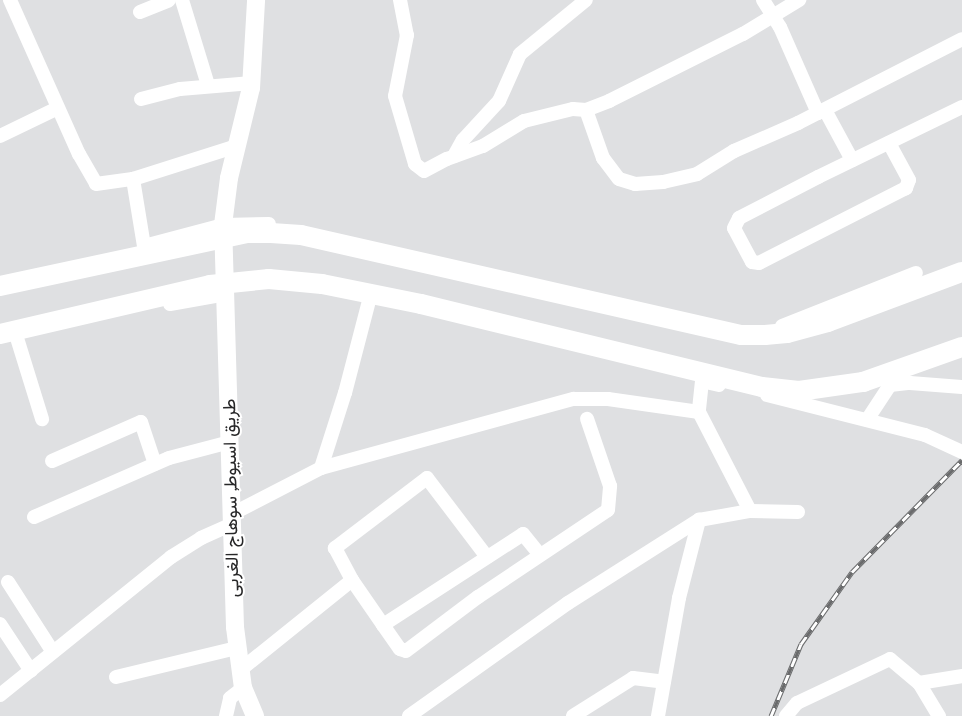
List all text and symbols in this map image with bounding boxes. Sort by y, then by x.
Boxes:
street label: طريق اسيوط, سوهاج الغربى [218,398,244,598]

